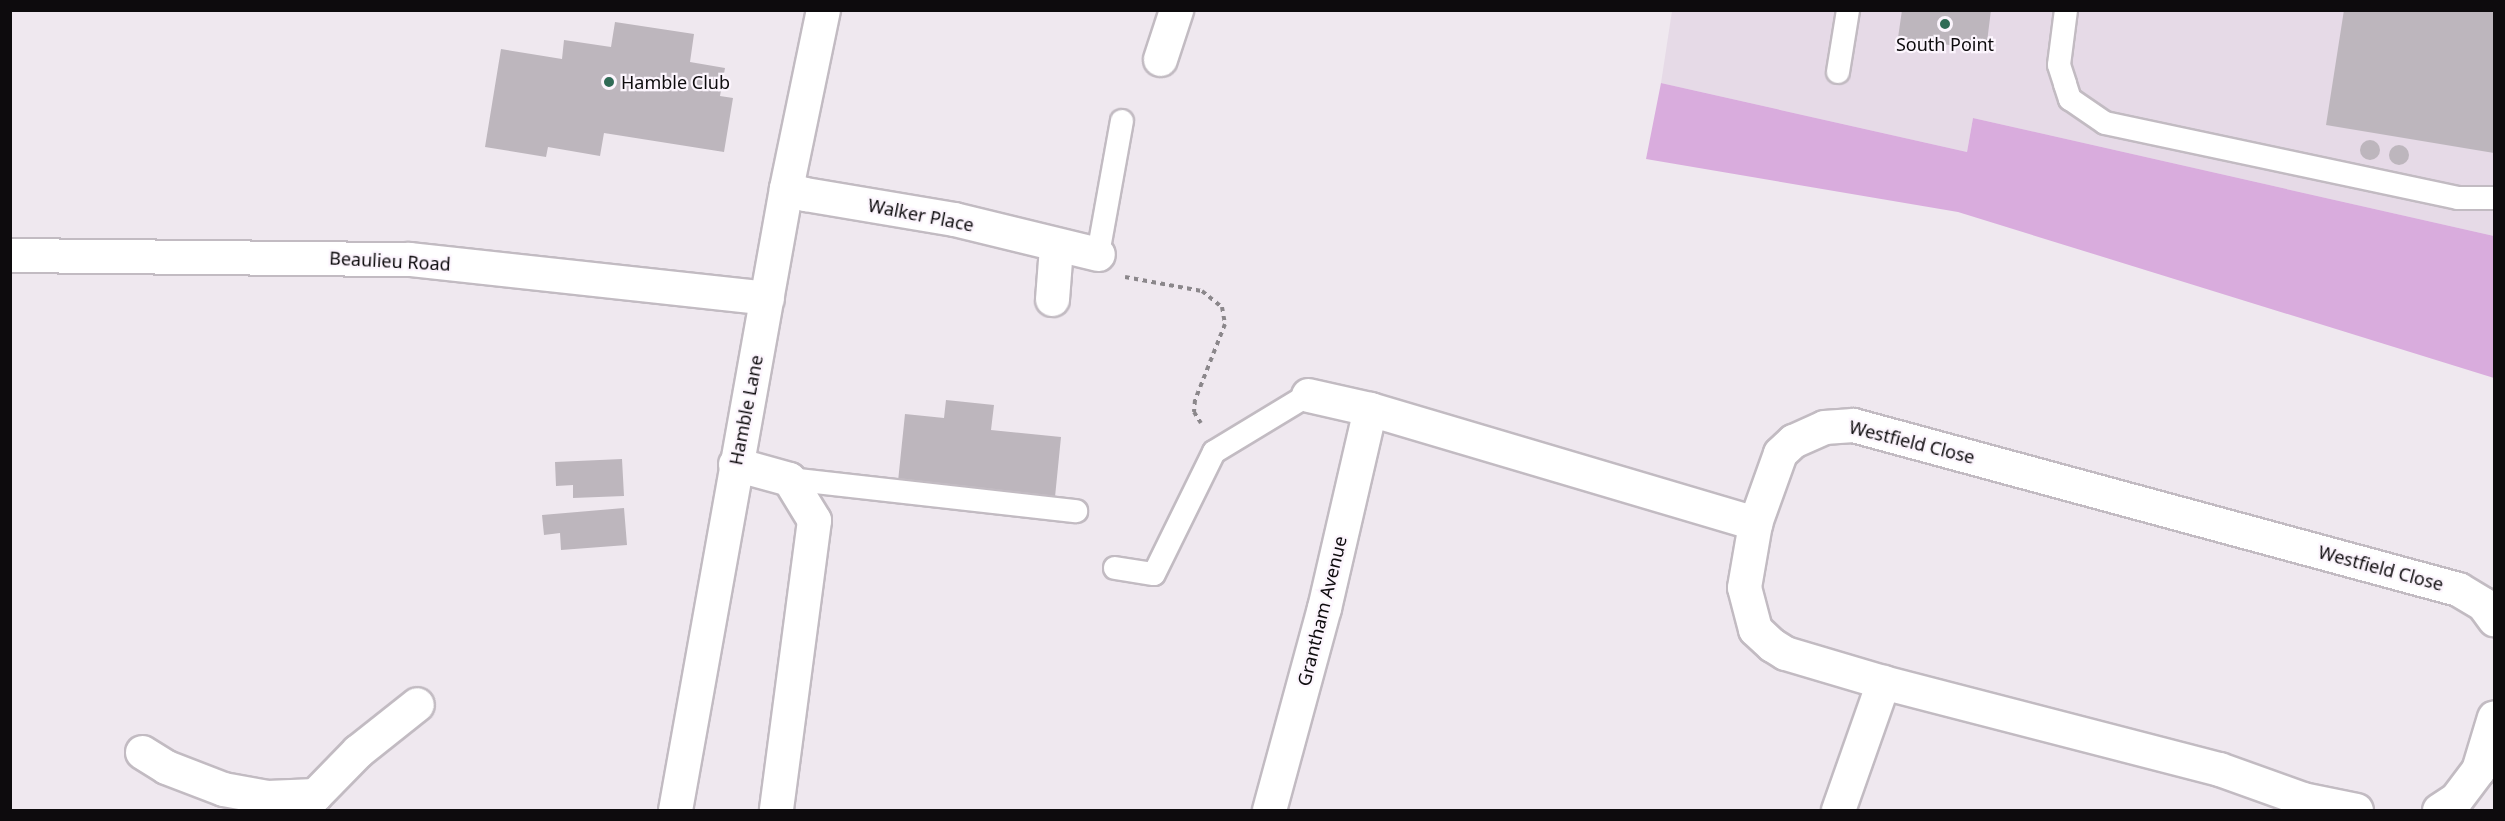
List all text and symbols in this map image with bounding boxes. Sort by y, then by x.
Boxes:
marker: South Point [1938,17,1952,31]
place label: South Point [1896,33,1994,55]
place label: Hamble Club [621,71,730,93]
marker: Hamble Club [602,75,616,89]
street label: Walker Place [866,194,976,236]
street label: Beaulieu Road [329,247,451,275]
street label: Hamble Lane [725,353,767,467]
street label: Westfield Close [1847,416,1977,468]
street label: Grantham Avenue [1293,534,1351,688]
street label: Westfield Close [2316,541,2446,595]

